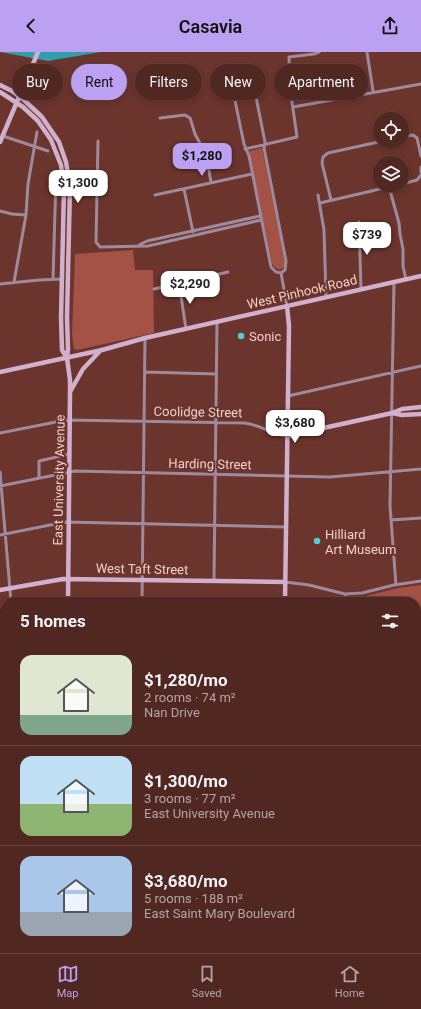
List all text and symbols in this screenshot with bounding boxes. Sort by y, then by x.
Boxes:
icon: back [20,15,42,37]
icon: share [379,15,401,37]
text: Casavia [179,16,242,37]
chip: Buy [12,64,63,100]
chip: Rent [71,64,127,100]
chip: Filters [135,64,202,100]
chip: New [210,64,266,100]
chip: Apartment [274,64,368,100]
map controls [373,112,409,192]
button: locate [373,112,409,148]
pin: $1,280 [169,143,235,177]
text: $1,280 [182,148,222,163]
button: layers [373,156,409,192]
pin: $1,300 [45,170,111,204]
text: $1,300 [58,175,98,190]
pin: $739 [343,222,391,256]
text: $739 [352,227,382,242]
pin: $2,290 [157,271,223,305]
street label: West Pinhook Road [245,272,359,312]
text: $2,290 [170,276,210,291]
place label: Sonic [249,329,281,344]
marker: Sonic [236,331,246,341]
street label: Coolidge Street [154,404,242,420]
pin: $3,680 [262,410,328,444]
street label: East University Avenue [50,414,68,546]
text: $3,680 [275,415,315,430]
street label: Harding Street [168,456,252,472]
place label: Hilliard Art Museum [325,527,396,557]
marker: Hilliard Art Museum [312,536,322,546]
street label: West Taft Street [96,561,188,577]
icon: filters [379,610,401,632]
text: 5 homes [20,611,86,631]
text: $1,280/mo [144,670,228,690]
icon: home [52,671,100,719]
text: 2 rooms · 74 m² [144,690,236,705]
text: Nan Drive [144,705,200,720]
text: $1,300/mo [144,771,228,791]
icon: home [52,772,100,820]
text: 3 rooms · 77 m² [144,791,236,806]
text: East University Avenue [144,806,275,821]
text: $3,680/mo [144,871,228,891]
icon: home [52,872,100,920]
text: 5 rooms · 188 m² [144,891,243,906]
text: East Saint Mary Boulevard [144,906,295,921]
tab: Map [57,963,79,1000]
tab: Saved [192,963,222,1000]
tab: Home [335,963,364,1000]

